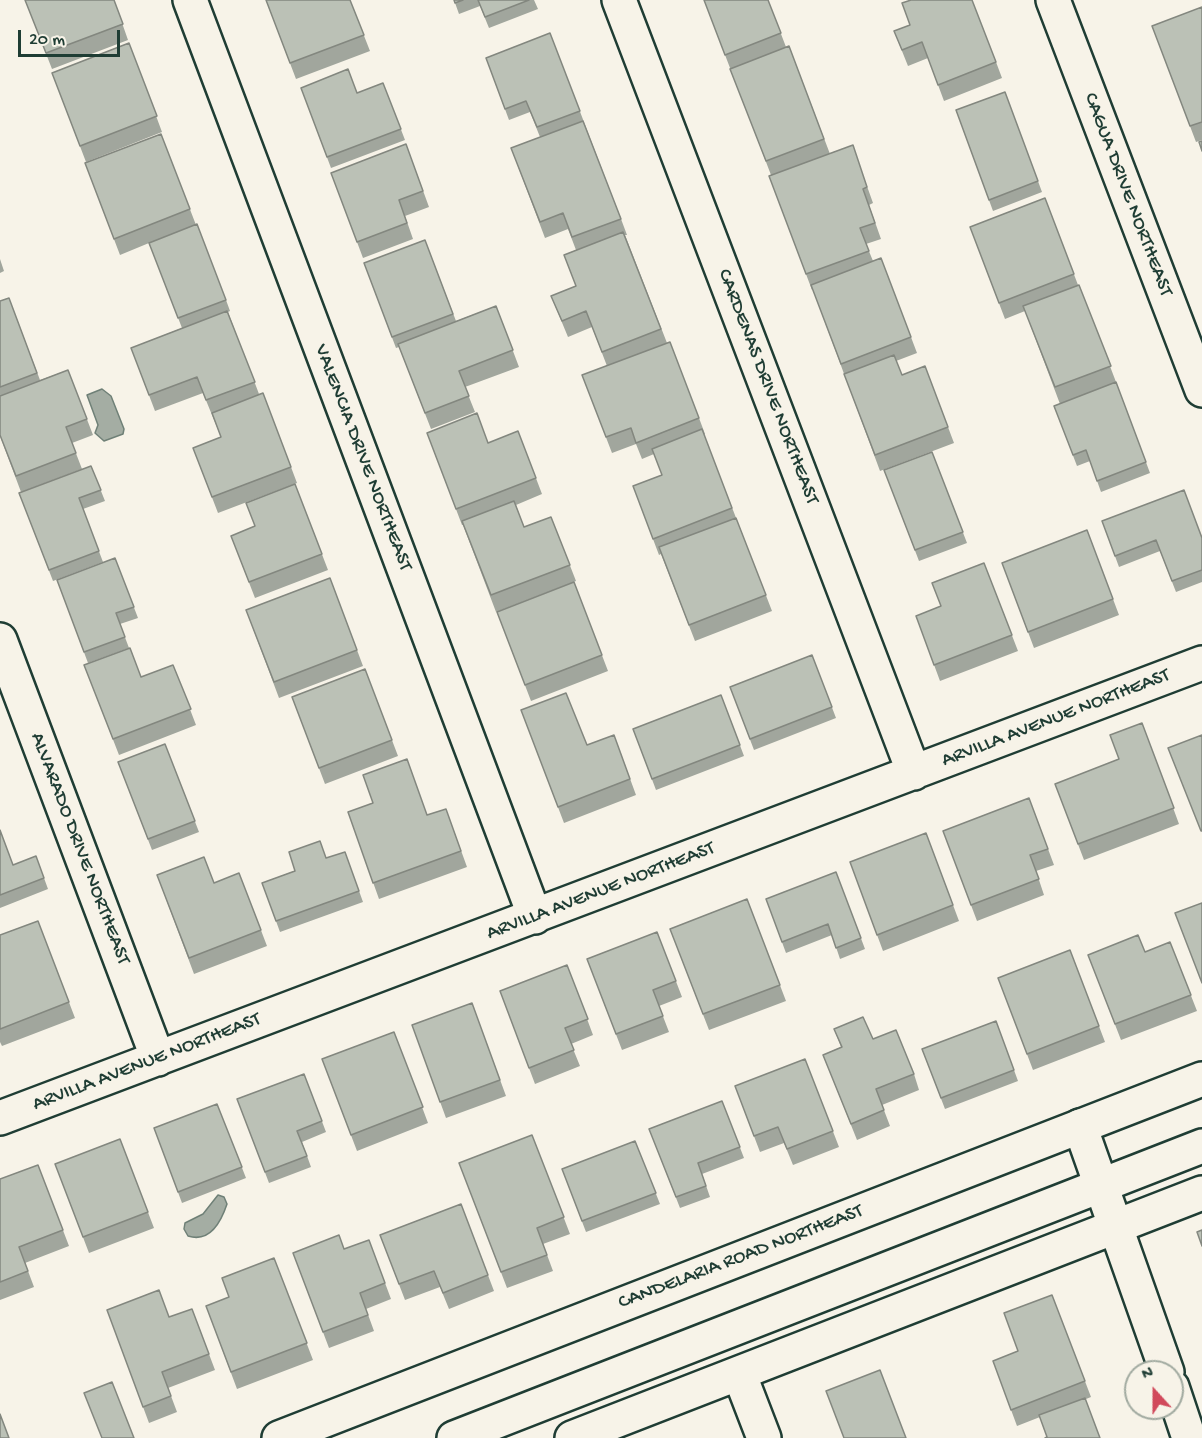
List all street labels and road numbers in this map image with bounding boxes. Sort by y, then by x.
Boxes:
street label: CAGUA DRIVE NORTHEAST [1077,90,1177,300]
street label: CARDENAS DRIVE NORTHEAST [711,266,823,508]
street label: VALENCIA DRIVE NORTHEAST [308,341,416,575]
street label: ARVILLA AVENUE NORTHEAST [939,664,1173,774]
street label: ALVARADO DRIVE NORTHEAST [24,730,134,968]
street label: ARVILLA AVENUE NORTHEAST [484,837,718,947]
street label: ARVILLA AVENUE NORTHEAST [30,1008,264,1118]
street label: CANDELARIA ROAD NORTHEAST [615,1200,867,1316]

